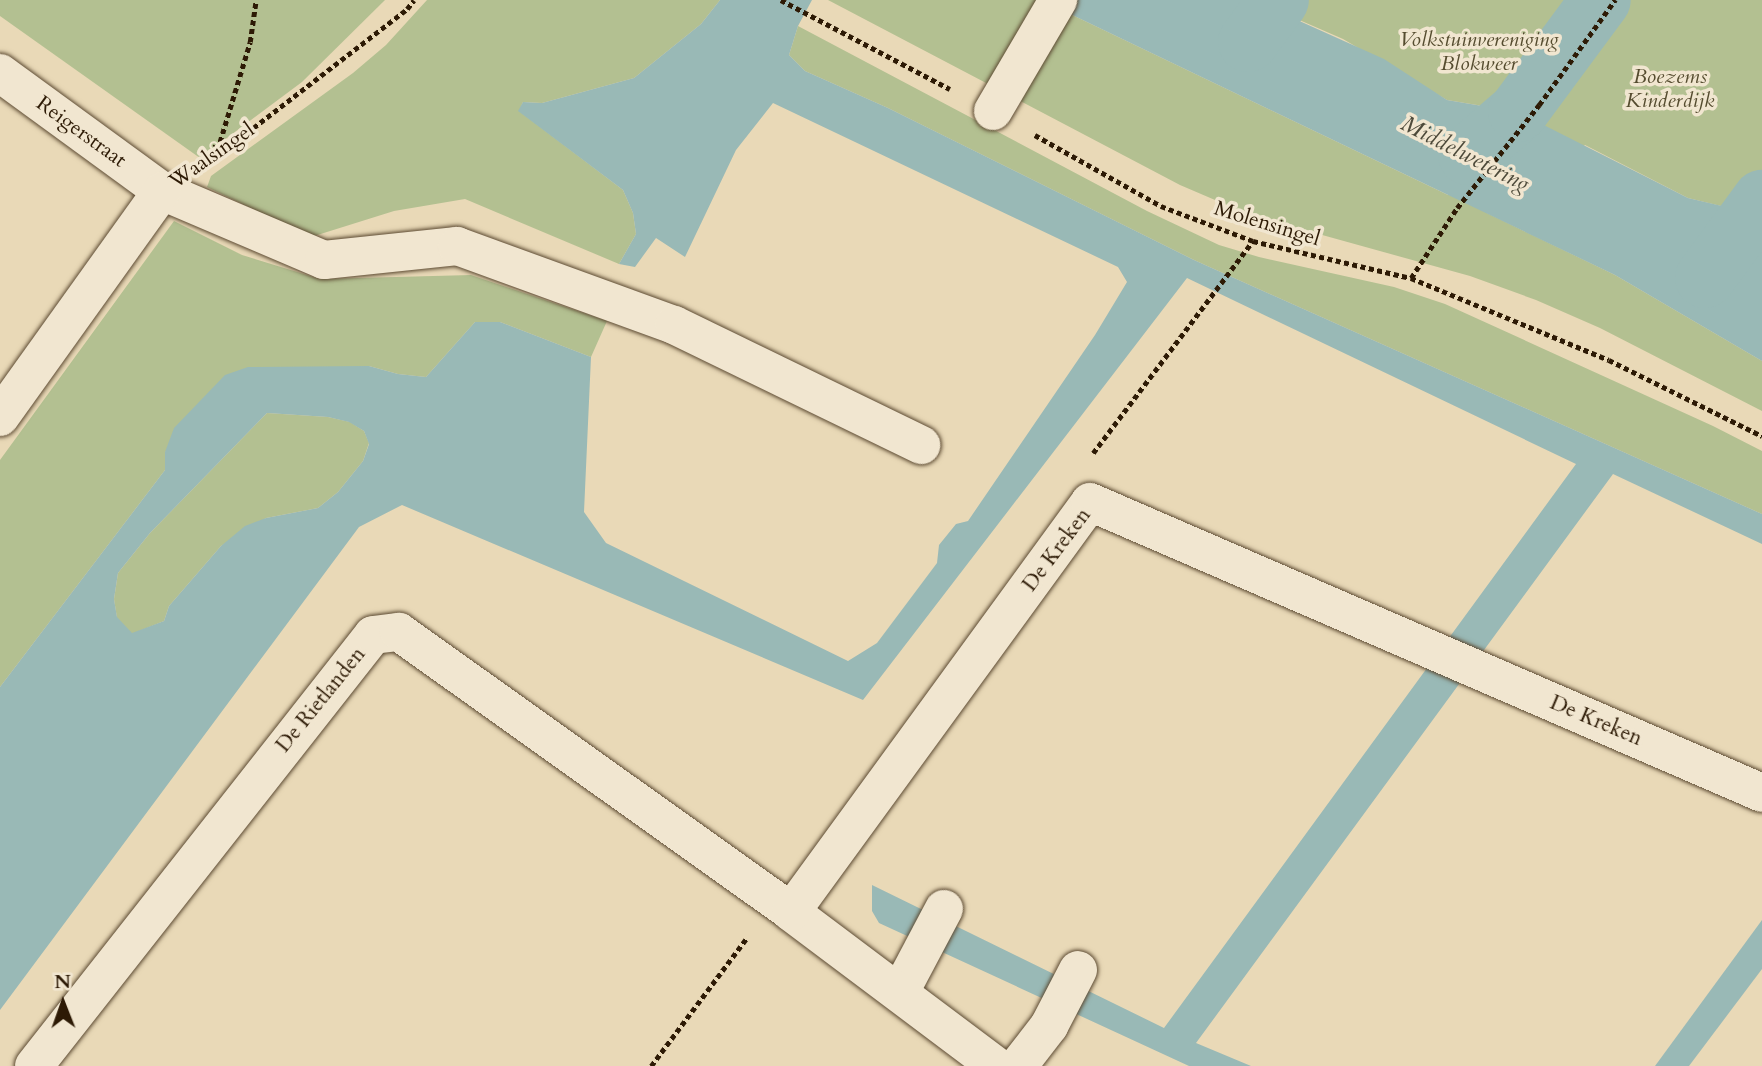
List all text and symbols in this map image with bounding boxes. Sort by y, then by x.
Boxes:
park label: Volkstuinvereniging Blokweer [1399,27,1559,77]
park label: Boezems Kinderdijk [1625,64,1715,114]
street label: Reigerstraat [31,91,131,173]
water label: Middelwetering [1396,110,1534,198]
street label: Waalsingel [165,118,259,194]
street label: Molensingel [1211,196,1323,252]
street label: De Kreken [1018,503,1096,597]
street label: De Rietlanden [271,642,371,758]
street label: De Kreken [1546,690,1646,752]
north arrow [28,968,98,1038]
text: N [54,969,71,995]

